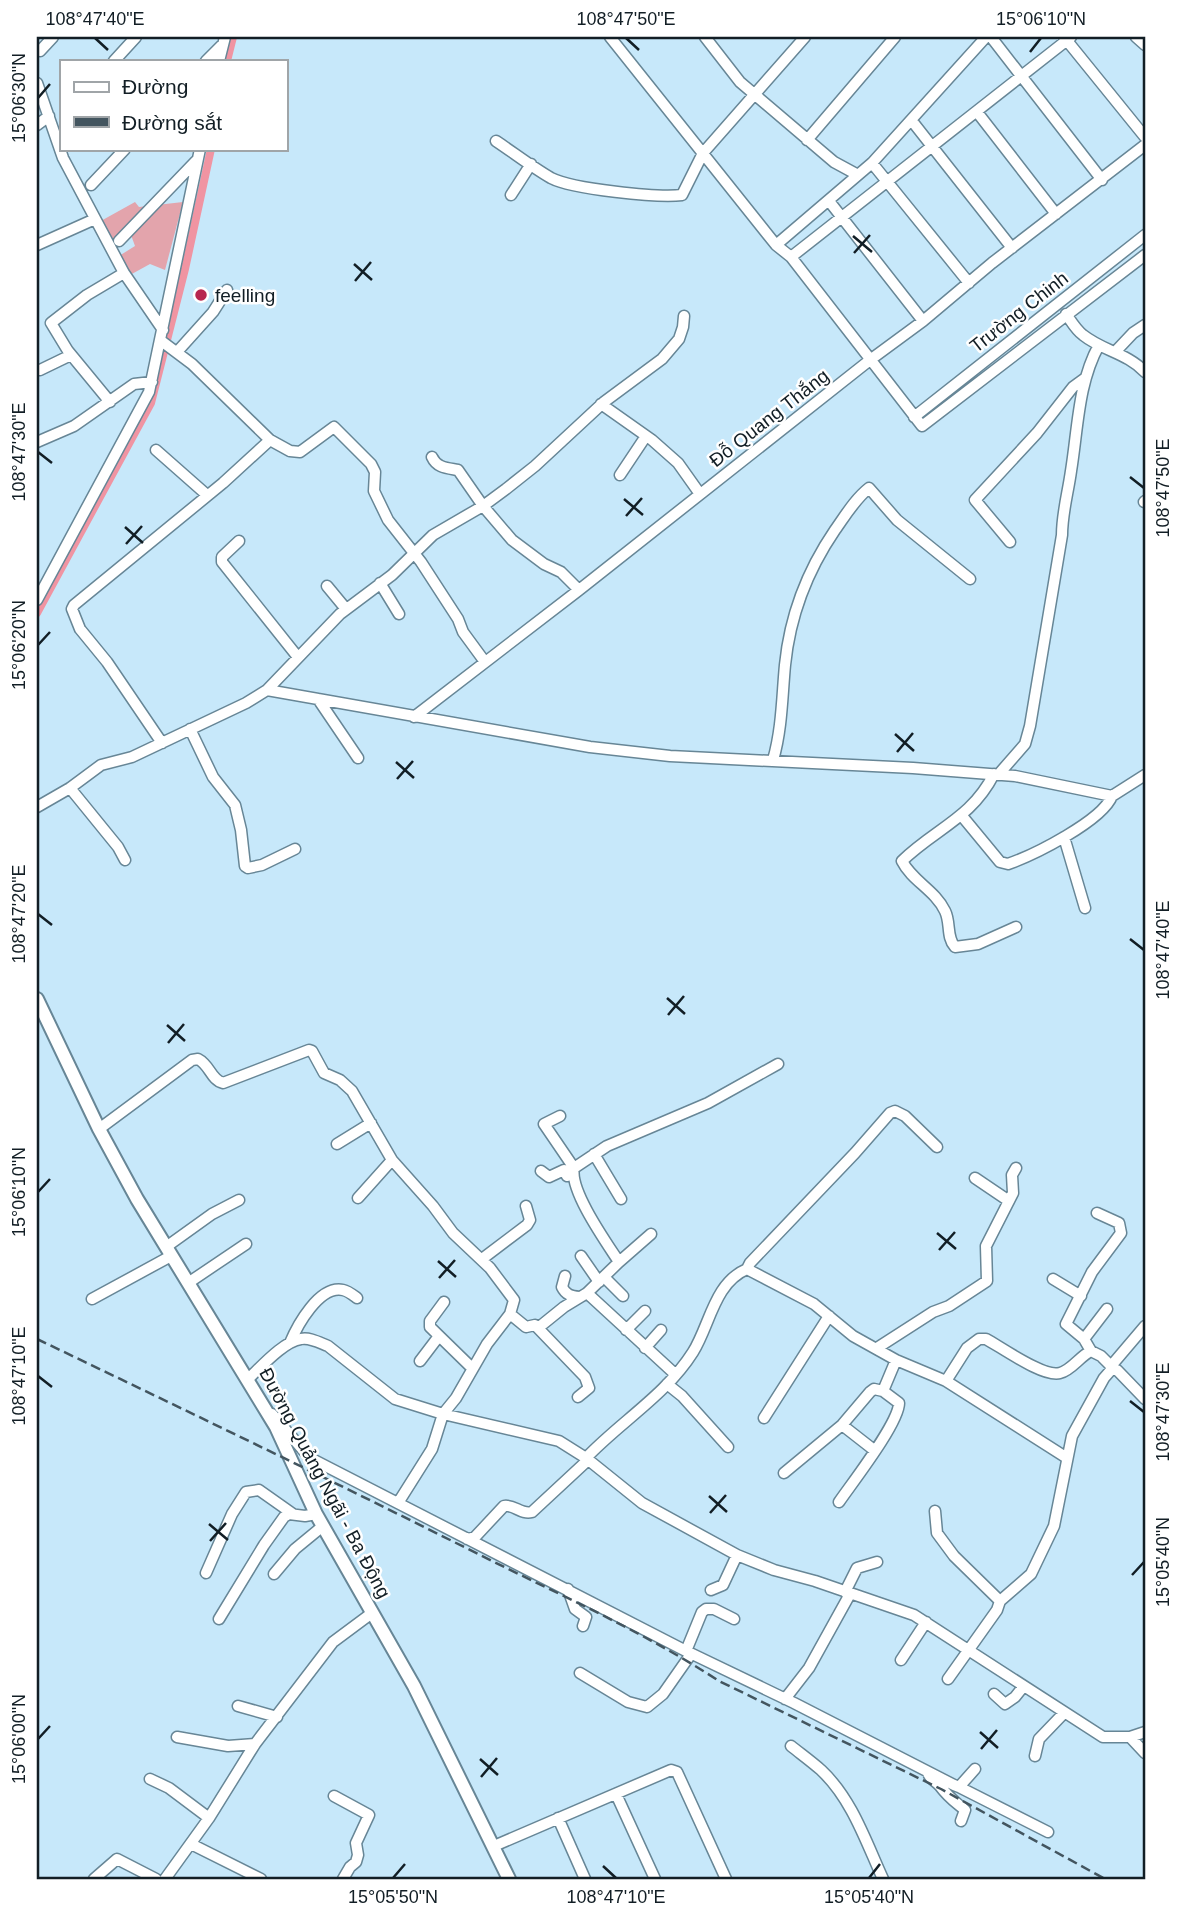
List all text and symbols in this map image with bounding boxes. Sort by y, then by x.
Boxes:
text: 108°47'40"E [45,9,145,29]
text: 108°47'50"E [576,9,676,29]
text: 15°06'10"N [996,9,1086,29]
text: 15°06'30"N [9,53,29,143]
legend [60,60,287,150]
text: Đường [122,75,188,98]
text: Đường sắt [122,111,222,134]
street label: Trường Chinh [966,267,1072,357]
place label: feelling [215,285,275,306]
marker: feelling [193,287,209,303]
street label: Đỗ Quang Thắng [705,365,833,471]
text: 108°47'30"E [9,402,29,502]
text: 108°47'50"E [1153,438,1173,538]
text: 15°06'20"N [9,600,29,690]
text: 108°47'20"E [9,864,29,964]
text: 108°47'40"E [1153,900,1173,1000]
text: 15°06'10"N [9,1147,29,1237]
text: 108°47'10"E [9,1326,29,1426]
text: 108°47'30"E [1153,1362,1173,1462]
street label: Đường Quảng Ngãi - Ba Động [255,1364,395,1602]
text: 15°05'40"N [1153,1517,1173,1607]
text: 15°06'00"N [9,1694,29,1784]
text: 15°05'50"N [348,1887,438,1907]
text: 108°47'10"E [566,1887,666,1907]
text: 15°05'40"N [824,1887,914,1907]

